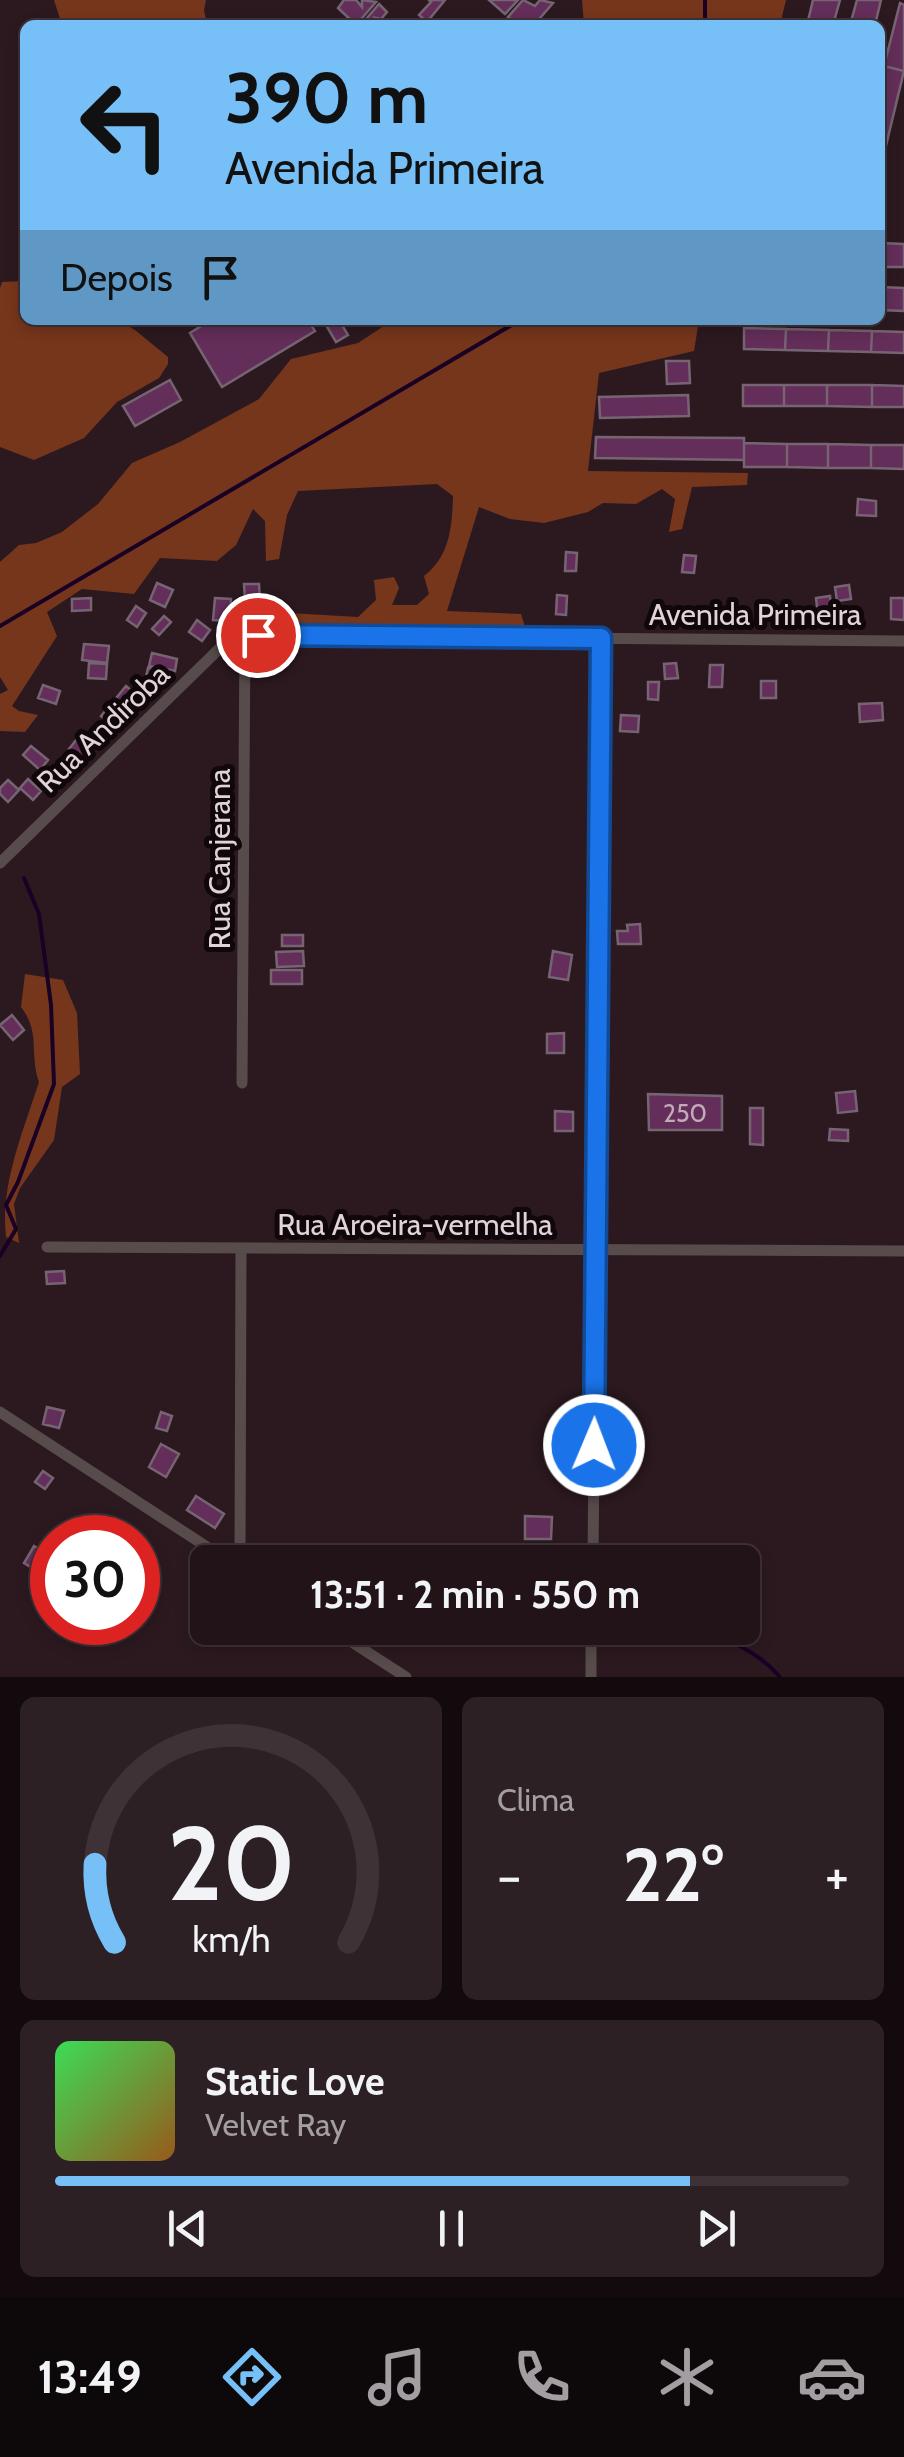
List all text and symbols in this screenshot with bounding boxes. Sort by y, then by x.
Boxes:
text: 390 m [225,55,428,141]
icon: left [60,60,190,190]
text: Avenida Primeira [225,141,544,195]
icon: arrive [193,250,248,305]
text: Depois [60,254,173,301]
pin [216,593,301,678]
street label: Avenida Primeira [649,596,862,633]
icon: arrive [231,608,286,663]
street label: Rua Andiroba [29,655,177,800]
street label: Rua Canjerana [201,768,238,949]
house number: 250 [663,1098,707,1128]
street label: Rua Aroeira-vermelha [277,1206,553,1243]
position arrow [542,1393,646,1497]
speed limit sign: 30 [30,1515,160,1645]
text: 13:51 · 2 min · 550 m [310,1571,640,1618]
text: Clima [497,1780,574,1819]
text: 20 [167,1800,295,1926]
text: 22° [622,1829,724,1920]
text: − [497,1842,521,1909]
text: + [825,1842,849,1909]
text: km/h [192,1918,270,1961]
text: Static Love [205,2058,384,2105]
text: Velvet Ray [205,2105,346,2144]
icon: previous [160,2201,215,2256]
icon: pause [424,2201,479,2256]
icon: next [689,2201,744,2256]
icon: directions [217,2342,287,2412]
icon: music [362,2342,432,2412]
icon: phone [507,2342,577,2412]
icon: climate [652,2342,722,2412]
icon: car [797,2342,867,2412]
text: 13:49 [37,2350,142,2404]

